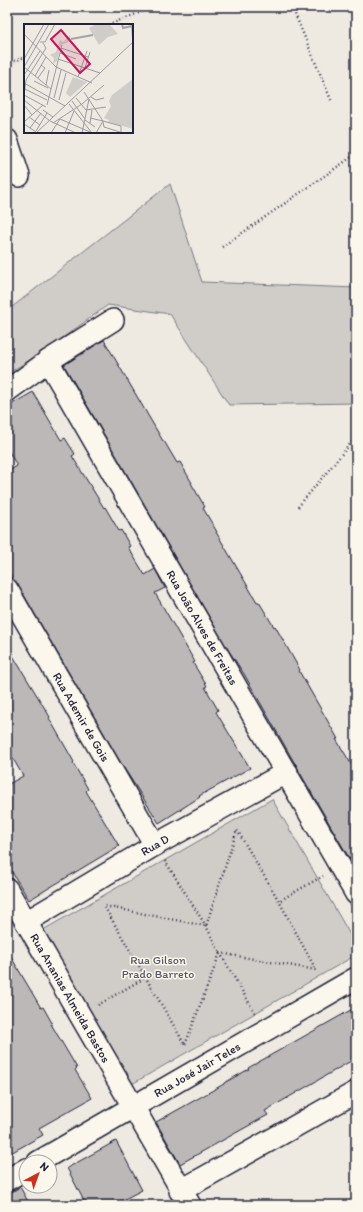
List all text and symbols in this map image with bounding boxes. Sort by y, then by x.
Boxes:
inset map [24,24,133,133]
street label: Rua João Alves de Freitas [163,568,241,688]
street label: Rua Ademir de Gois [50,670,112,764]
street label: Rua D [138,832,172,859]
street label: Rua Ananias Almeida Bastos [27,931,113,1065]
park label: Rua Gilson Prado Barreto [122,953,194,981]
street label: Rua José Jair Teles [152,1039,243,1100]
north arrow [18,1154,58,1194]
text: N [37,1159,51,1174]

